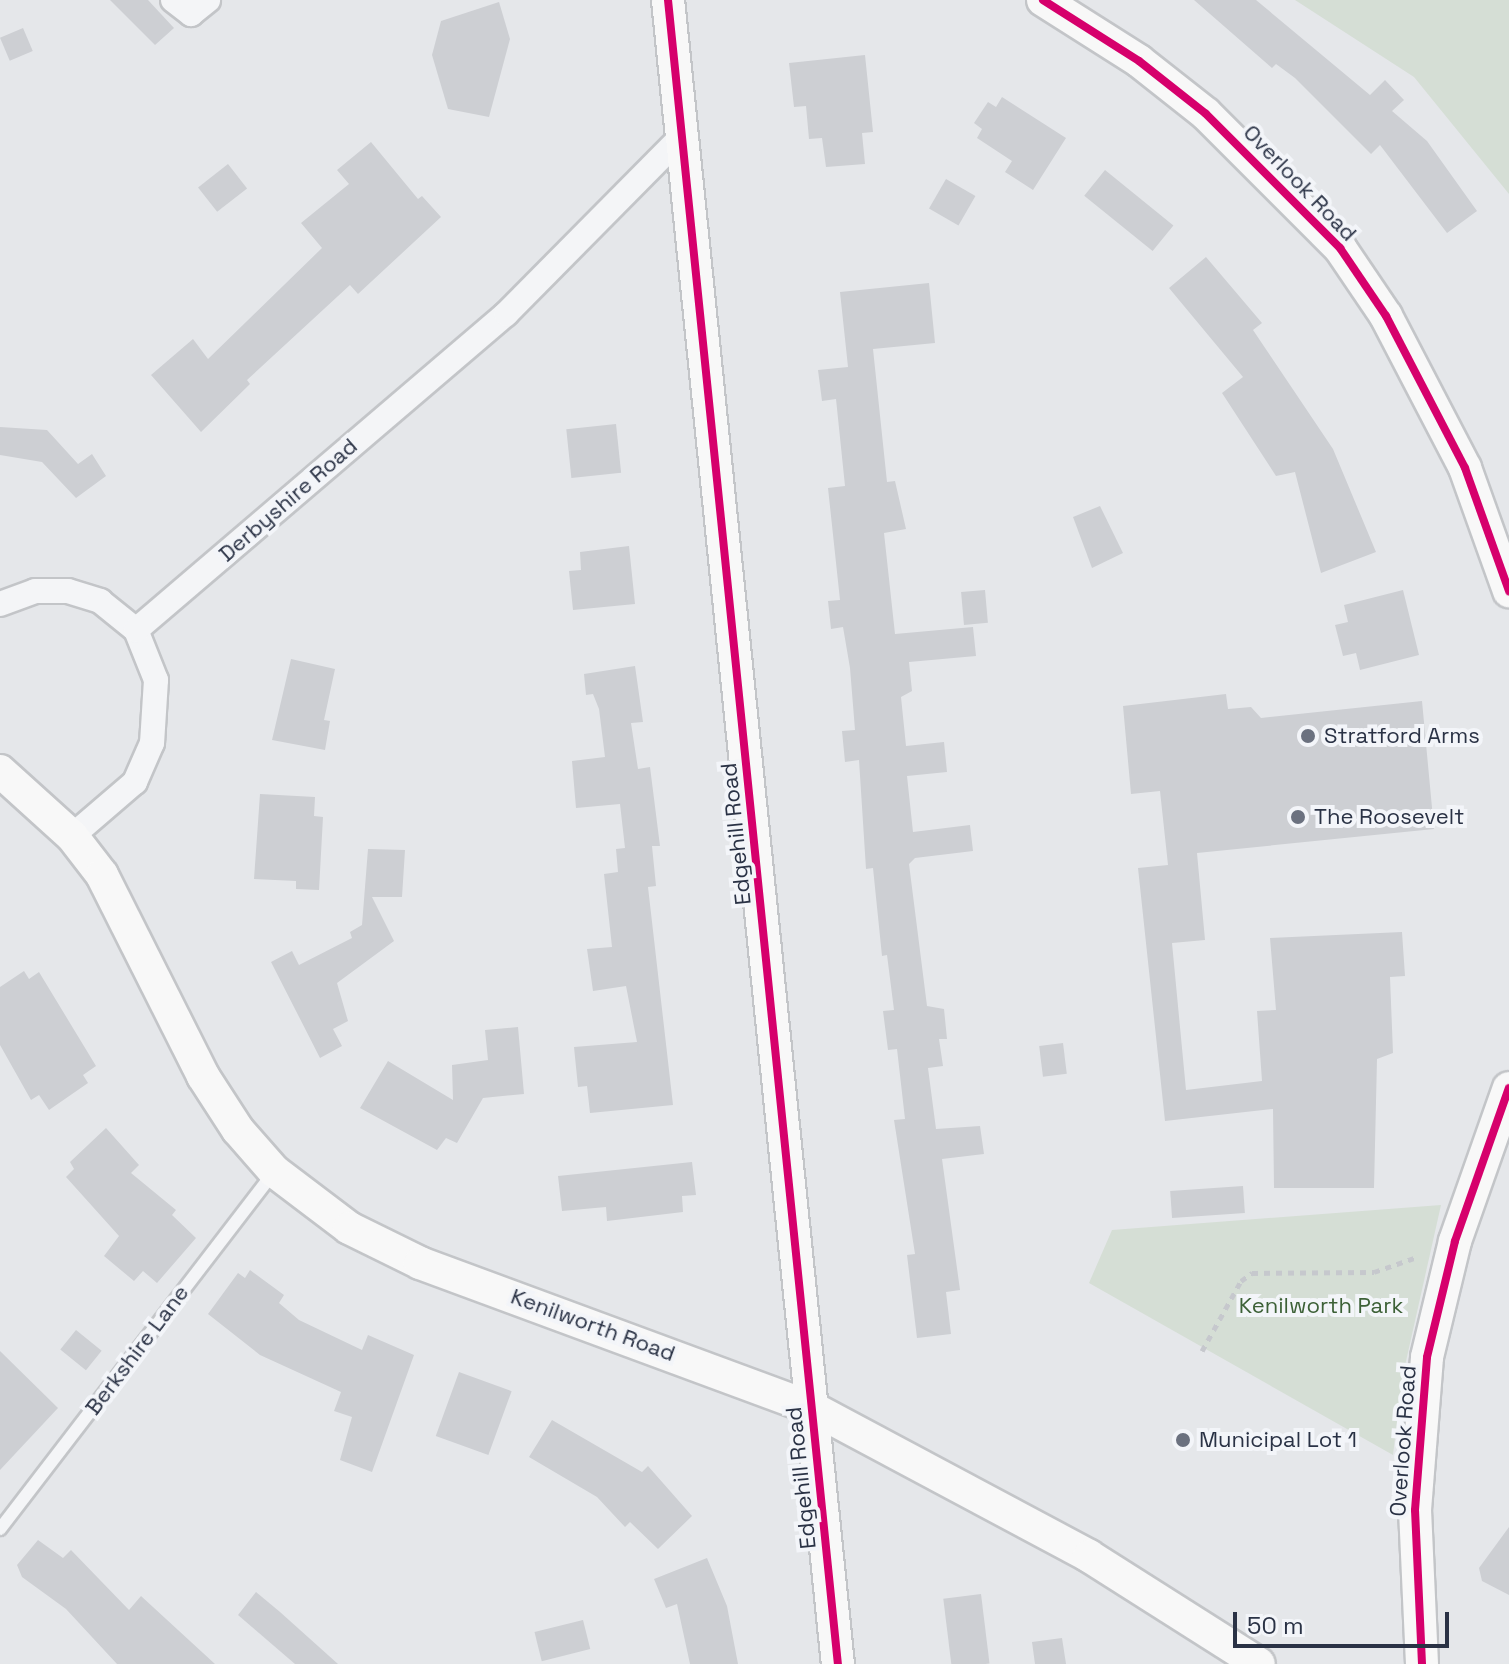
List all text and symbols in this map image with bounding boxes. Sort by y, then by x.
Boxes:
street label: Overlook Road [1238,119,1362,247]
street label: Derbyshire Road [213,433,363,567]
place label: Stratford Arms [1324,723,1480,749]
marker: Stratford Arms [1299,727,1317,745]
street label: Edgehill Road [715,762,757,906]
place label: The Roosevelt [1314,804,1464,830]
marker: The Roosevelt [1289,808,1307,826]
street label: Berkshire Lane [80,1280,194,1420]
street label: Kenilworth Road [507,1283,679,1367]
park label: Kenilworth Park [1239,1293,1403,1319]
street label: Overlook Road [1385,1365,1421,1517]
street label: Edgehill Road [780,1406,822,1550]
place label: Municipal Lot 1 [1199,1427,1357,1453]
marker: Municipal Lot 1 [1174,1431,1192,1449]
scale bar [1237,1596,1453,1646]
text: 50 m [1247,1610,1304,1641]

